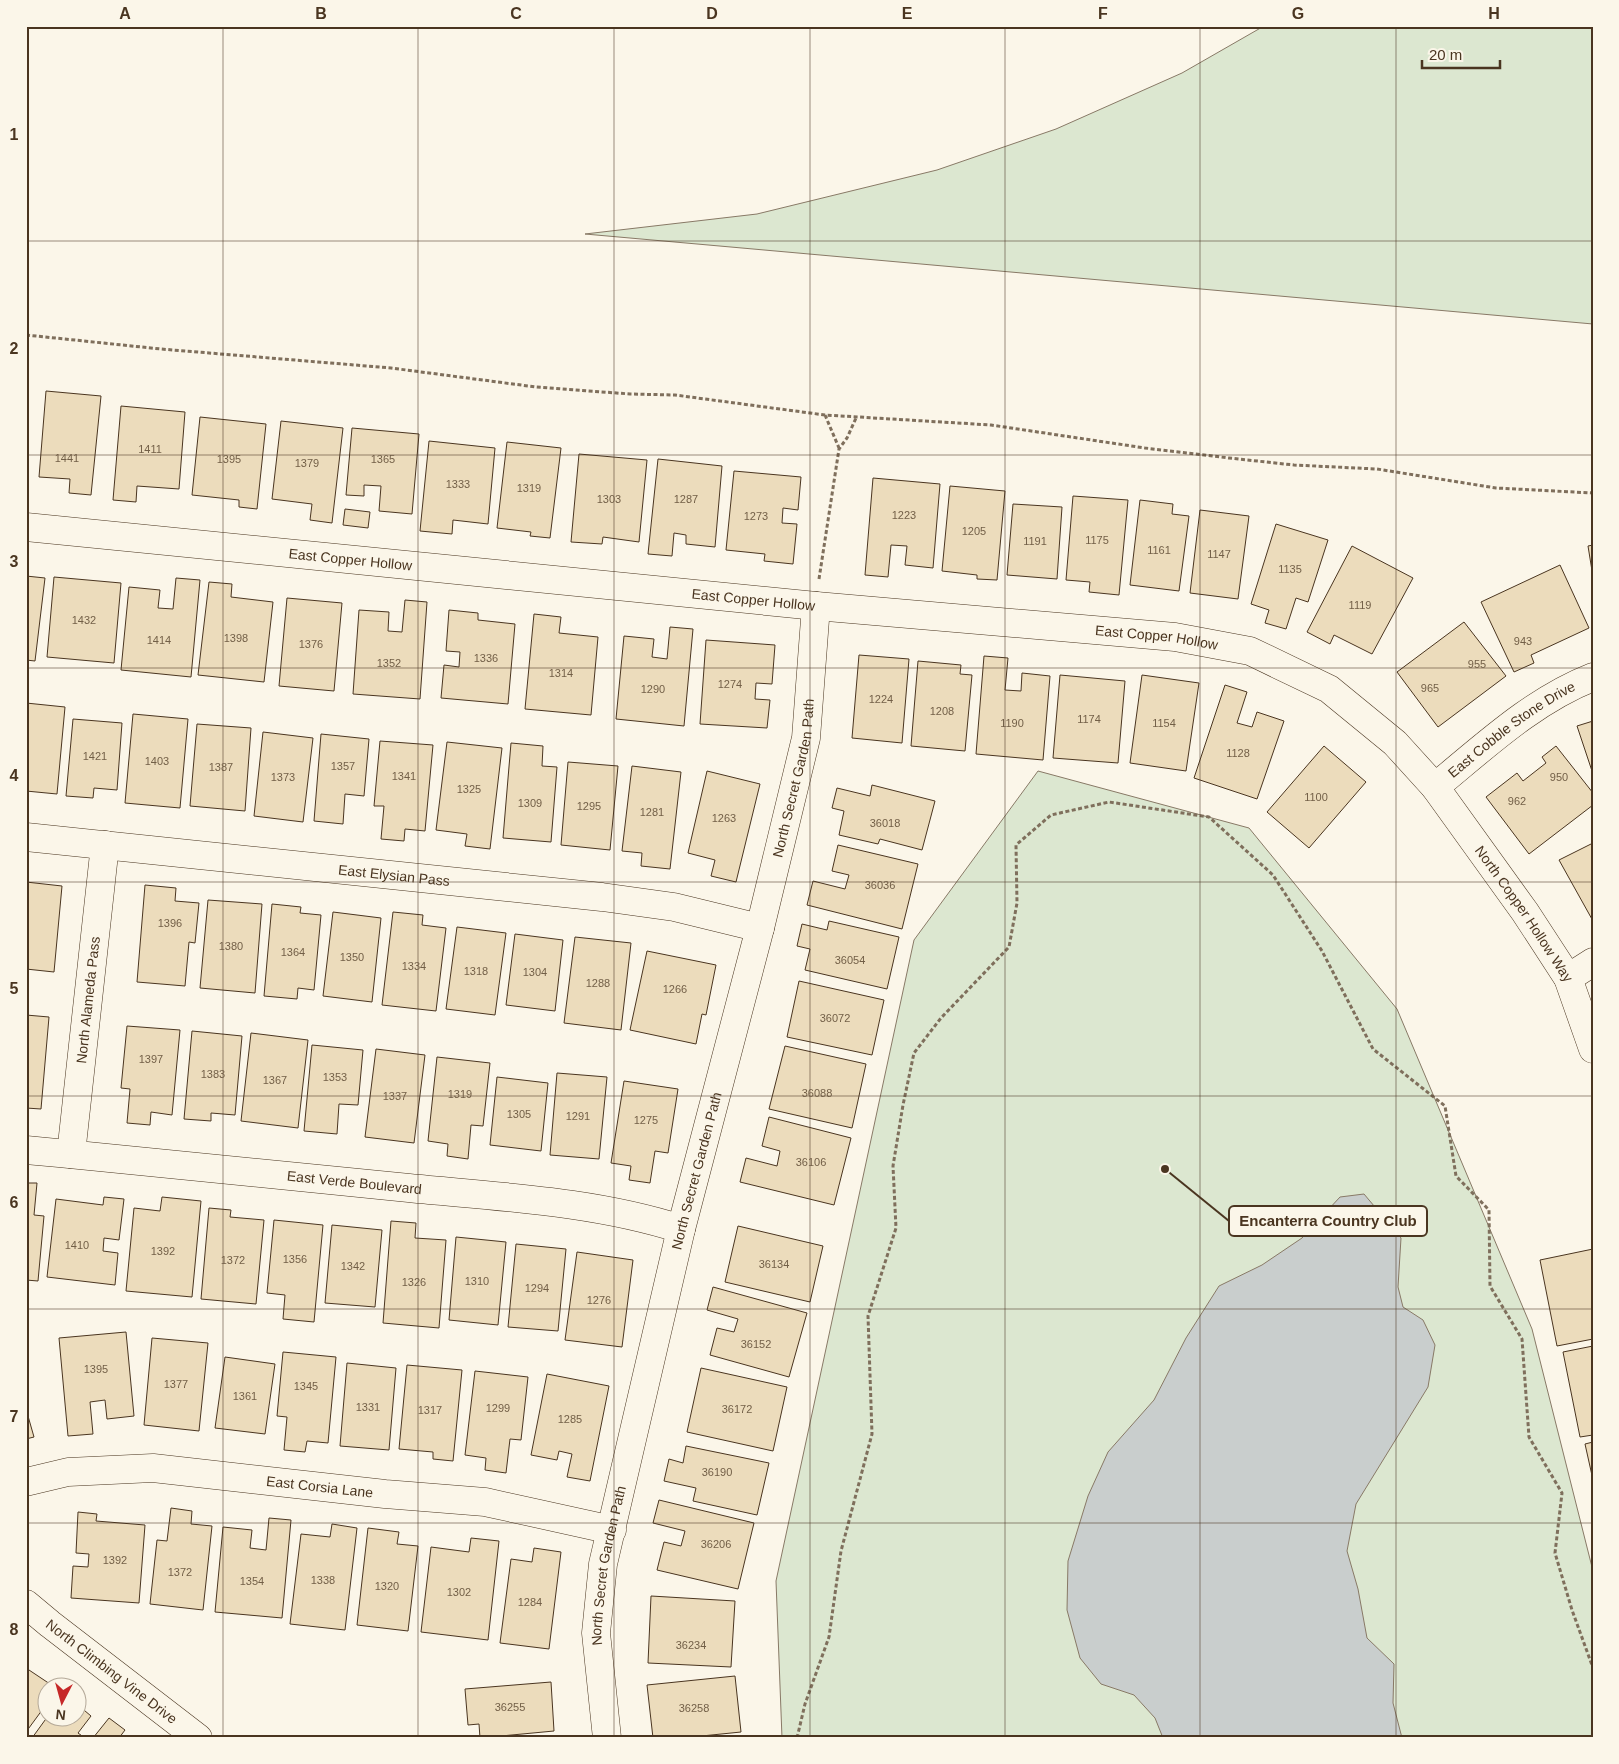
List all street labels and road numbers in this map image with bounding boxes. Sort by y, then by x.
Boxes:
street label: East Copper Hollow [288,545,414,574]
street label: East Copper Hollow [691,586,817,614]
street label: East Copper Hollow [1094,622,1220,653]
street label: East Cobble Stone Drive [1445,678,1578,781]
street label: North Secret Garden Path [769,698,817,859]
street label: North Copper Hollow Way [1472,843,1576,985]
street label: East Elysian Pass [337,862,451,889]
street label: North Alameda Pass [73,936,103,1064]
street label: North Secret Garden Path [668,1090,725,1251]
street label: East Verde Boulevard [286,1168,423,1197]
street label: East Corsia Lane [265,1473,374,1501]
street label: North Secret Garden Path [588,1484,629,1646]
street label: North Climbing Vine Drive [43,1615,181,1727]

